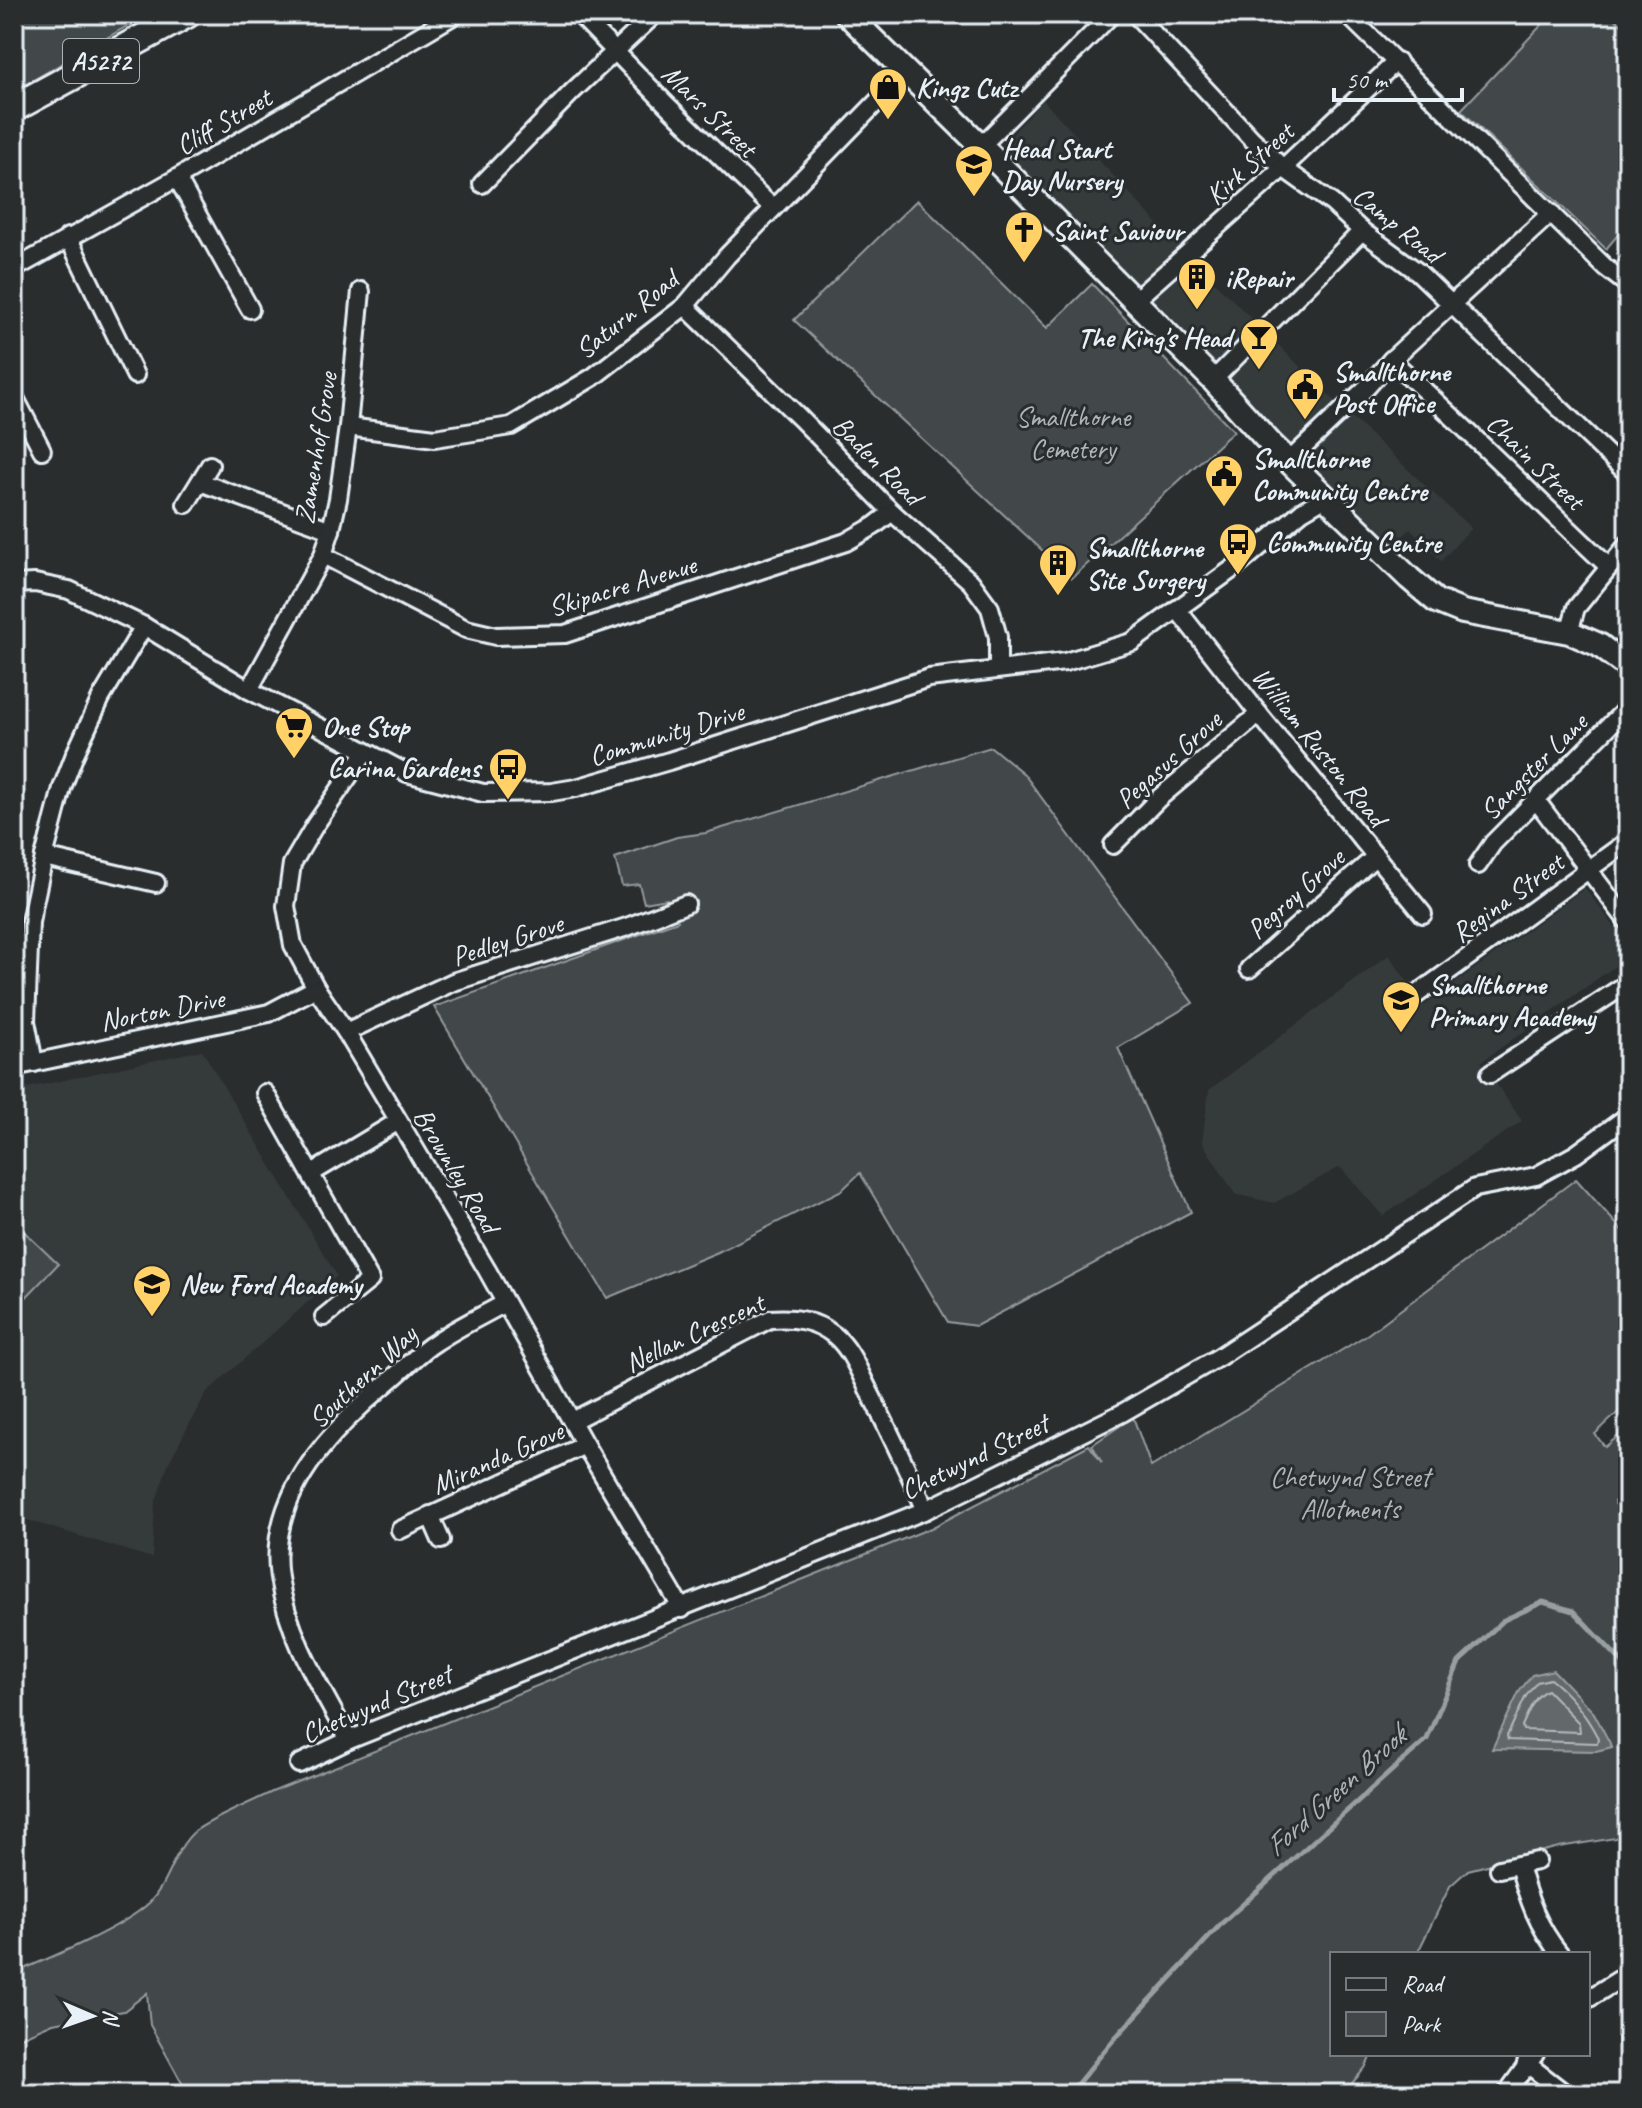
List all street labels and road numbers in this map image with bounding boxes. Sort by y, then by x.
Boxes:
road number: A5272 [63,39,139,83]
street label: Mars Street [655,56,767,166]
street label: Cliff Street [169,79,280,163]
street label: Kirk Street [1198,113,1303,212]
street label: Camp Road [1346,178,1453,273]
street label: Saturn Road [568,260,688,367]
street label: Zamenhof Grove [286,368,345,526]
street label: Chain Street [1479,406,1594,519]
street label: Baden Road [825,408,933,516]
street label: Skipacre Avenue [544,546,702,624]
street label: William Ruston Road [1245,659,1397,836]
street label: Community Drive [585,693,750,774]
street label: Pegasus Grove [1108,701,1230,816]
street label: Sangster Lane [1472,704,1596,828]
street label: Pegroy Grove [1239,839,1353,946]
street label: Regina Street [1444,843,1572,950]
street label: Pedley Grove [447,905,569,974]
street label: Norton Drive [97,980,229,1039]
street label: Brownley Road [406,1101,510,1243]
street label: Nellan Crescent [619,1284,772,1380]
street label: Southern Way [301,1316,426,1436]
street label: Chetwynd Street [895,1404,1057,1507]
street label: Miranda Grove [426,1412,570,1502]
street label: Chetwynd Street [296,1655,460,1751]

